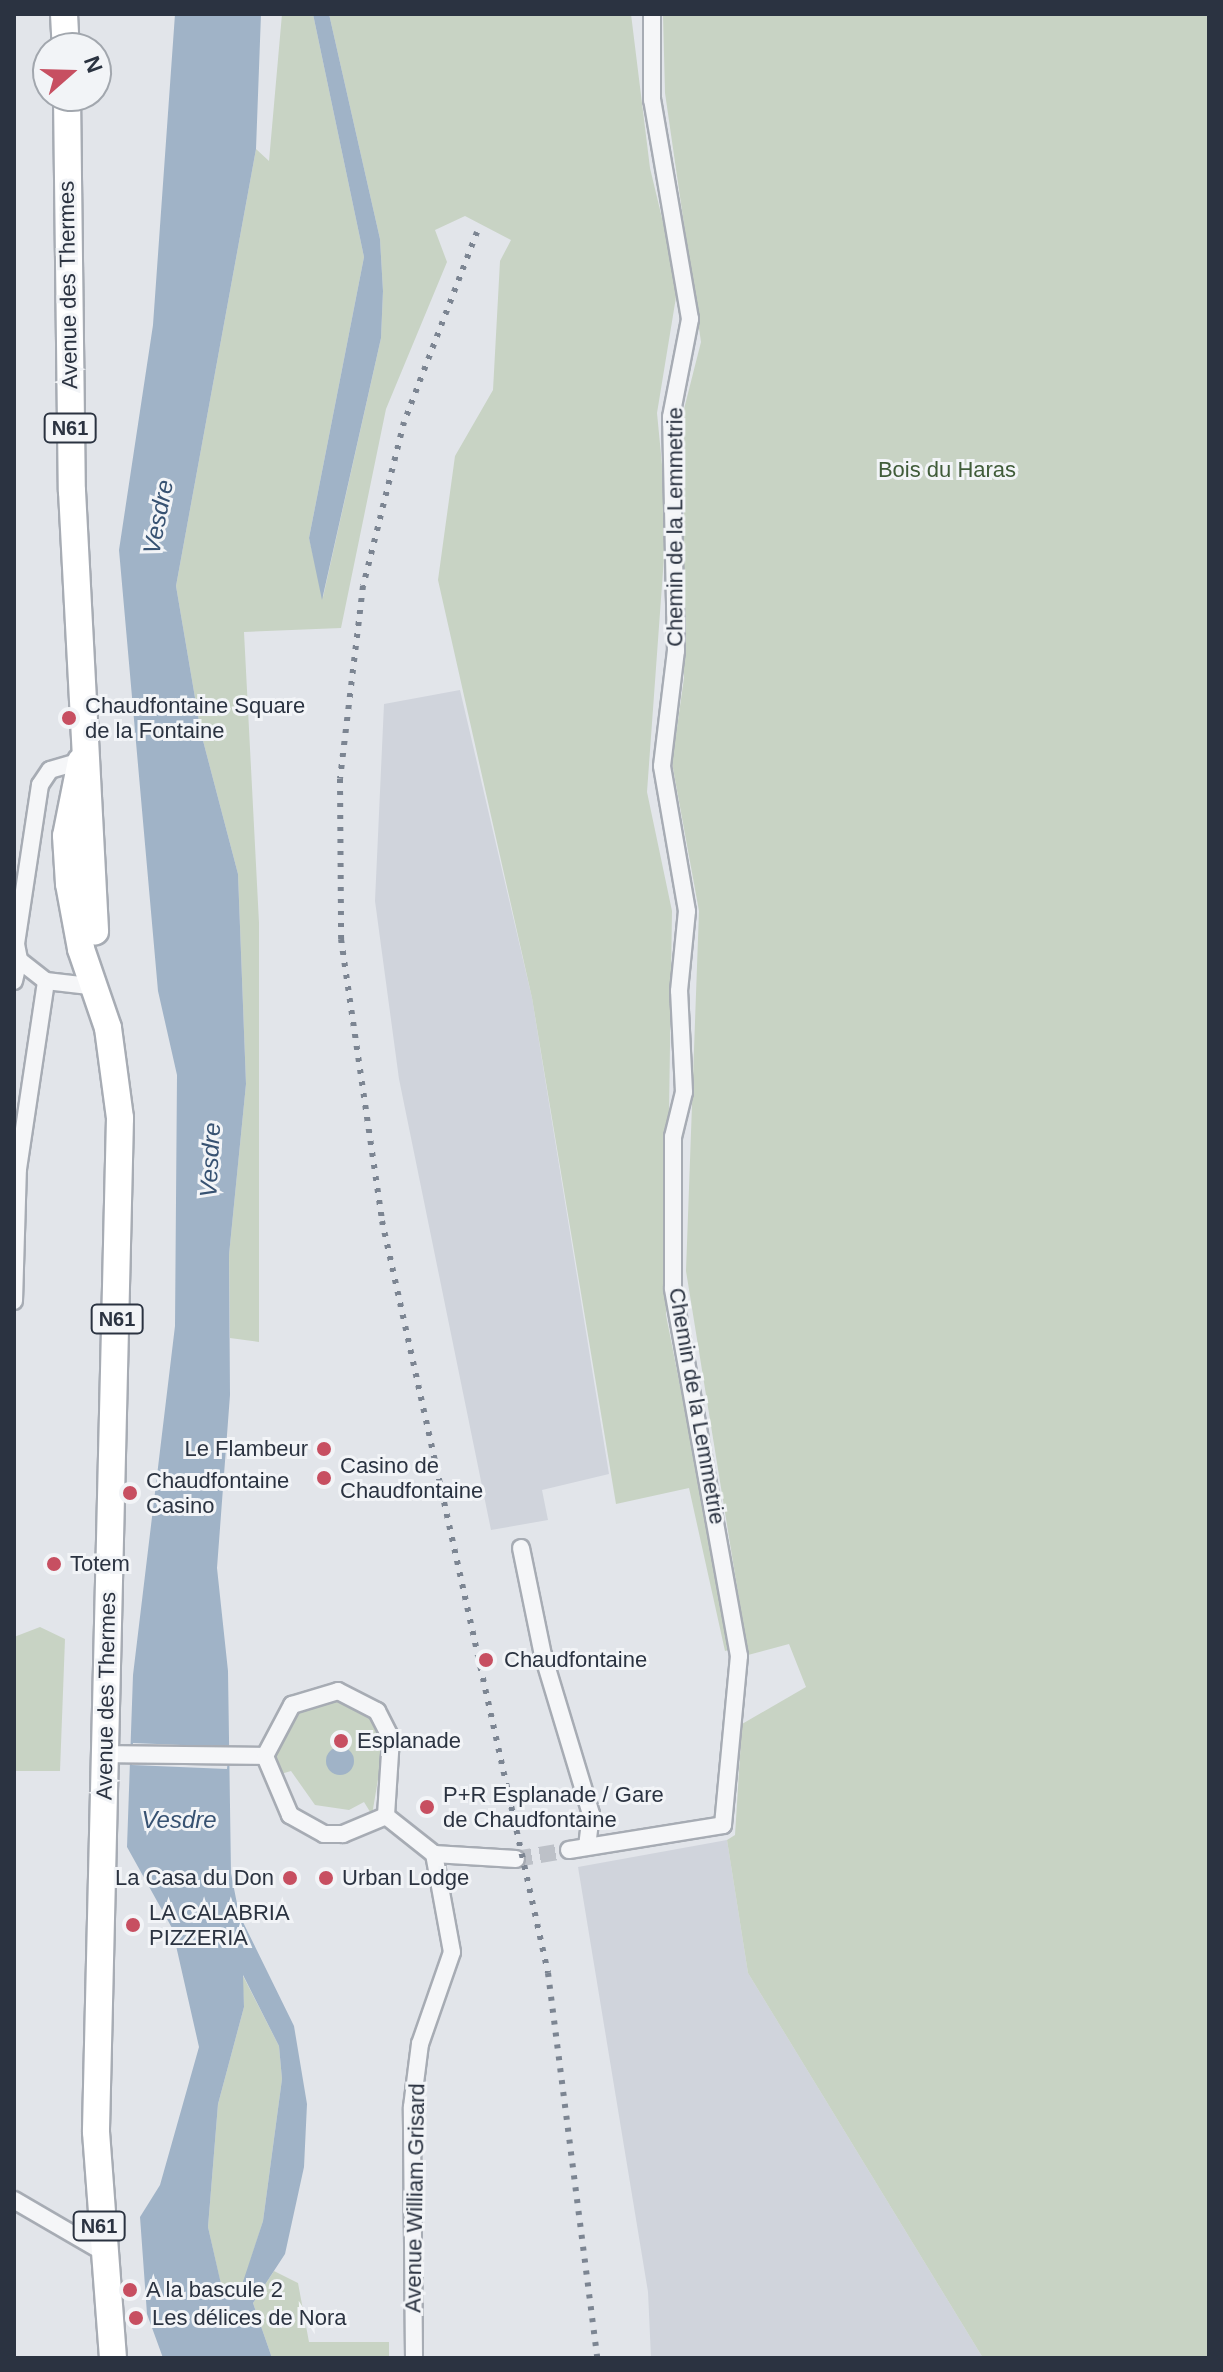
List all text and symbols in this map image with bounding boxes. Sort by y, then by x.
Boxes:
north arrow [32,32,112,112]
text: N [79,53,108,76]
street label: Avenue des Thermes [53,180,83,390]
street label: Chemin de la Lemmetrie [662,407,688,647]
road number: N61 [42,412,98,444]
park label: Bois du Haras [878,457,1016,483]
water label: Vesdre [137,477,179,557]
place label: Chaudfontaine Square de la Fontaine [85,692,305,744]
marker: Chaudfontaine Square de la Fontaine [60,709,78,727]
water label: Vesdre [194,1122,226,1198]
street label: Chemin de la Lemmetrie [663,1286,731,1526]
road number: N61 [89,1303,145,1335]
place label: Le Flambeur [184,1436,308,1462]
marker: Le Flambeur [315,1440,333,1458]
place label: Casino de Chaudfontaine [340,1452,483,1504]
place label: Chaudfontaine Casino [146,1467,289,1518]
marker: Casino de Chaudfontaine [315,1469,333,1487]
marker: Chaudfontaine Casino [121,1484,139,1502]
place label: Totem [70,1551,130,1577]
marker: Totem [45,1555,63,1573]
street label: Avenue des Thermes [91,1591,121,1801]
place label: Chaudfontaine [504,1647,647,1673]
marker: Chaudfontaine [475,1649,497,1671]
place label: Esplanade [357,1728,461,1754]
marker: Esplanade [332,1732,350,1750]
place label: P+R Esplanade / Gare de Chaudfontaine [443,1781,664,1832]
marker: P+R Esplanade / Gare de Chaudfontaine [418,1798,436,1816]
water label: Vesdre [141,1806,217,1834]
place label: La Casa du Don [115,1865,274,1891]
place label: Urban Lodge [342,1865,469,1891]
marker: La Casa du Don [281,1869,299,1887]
marker: Urban Lodge [317,1869,335,1887]
place label: LA CALABRIA PIZZERIA [149,1899,291,1950]
marker: LA CALABRIA PIZZERIA [124,1916,142,1934]
street label: Avenue William Grisard [400,2083,430,2313]
road number: N61 [71,2210,127,2242]
place label: A la bascule 2 [146,2277,284,2303]
marker: A la bascule 2 [121,2281,139,2299]
place label: Les délices de Nora [152,2305,346,2331]
marker: Les délices de Nora [127,2309,145,2327]

